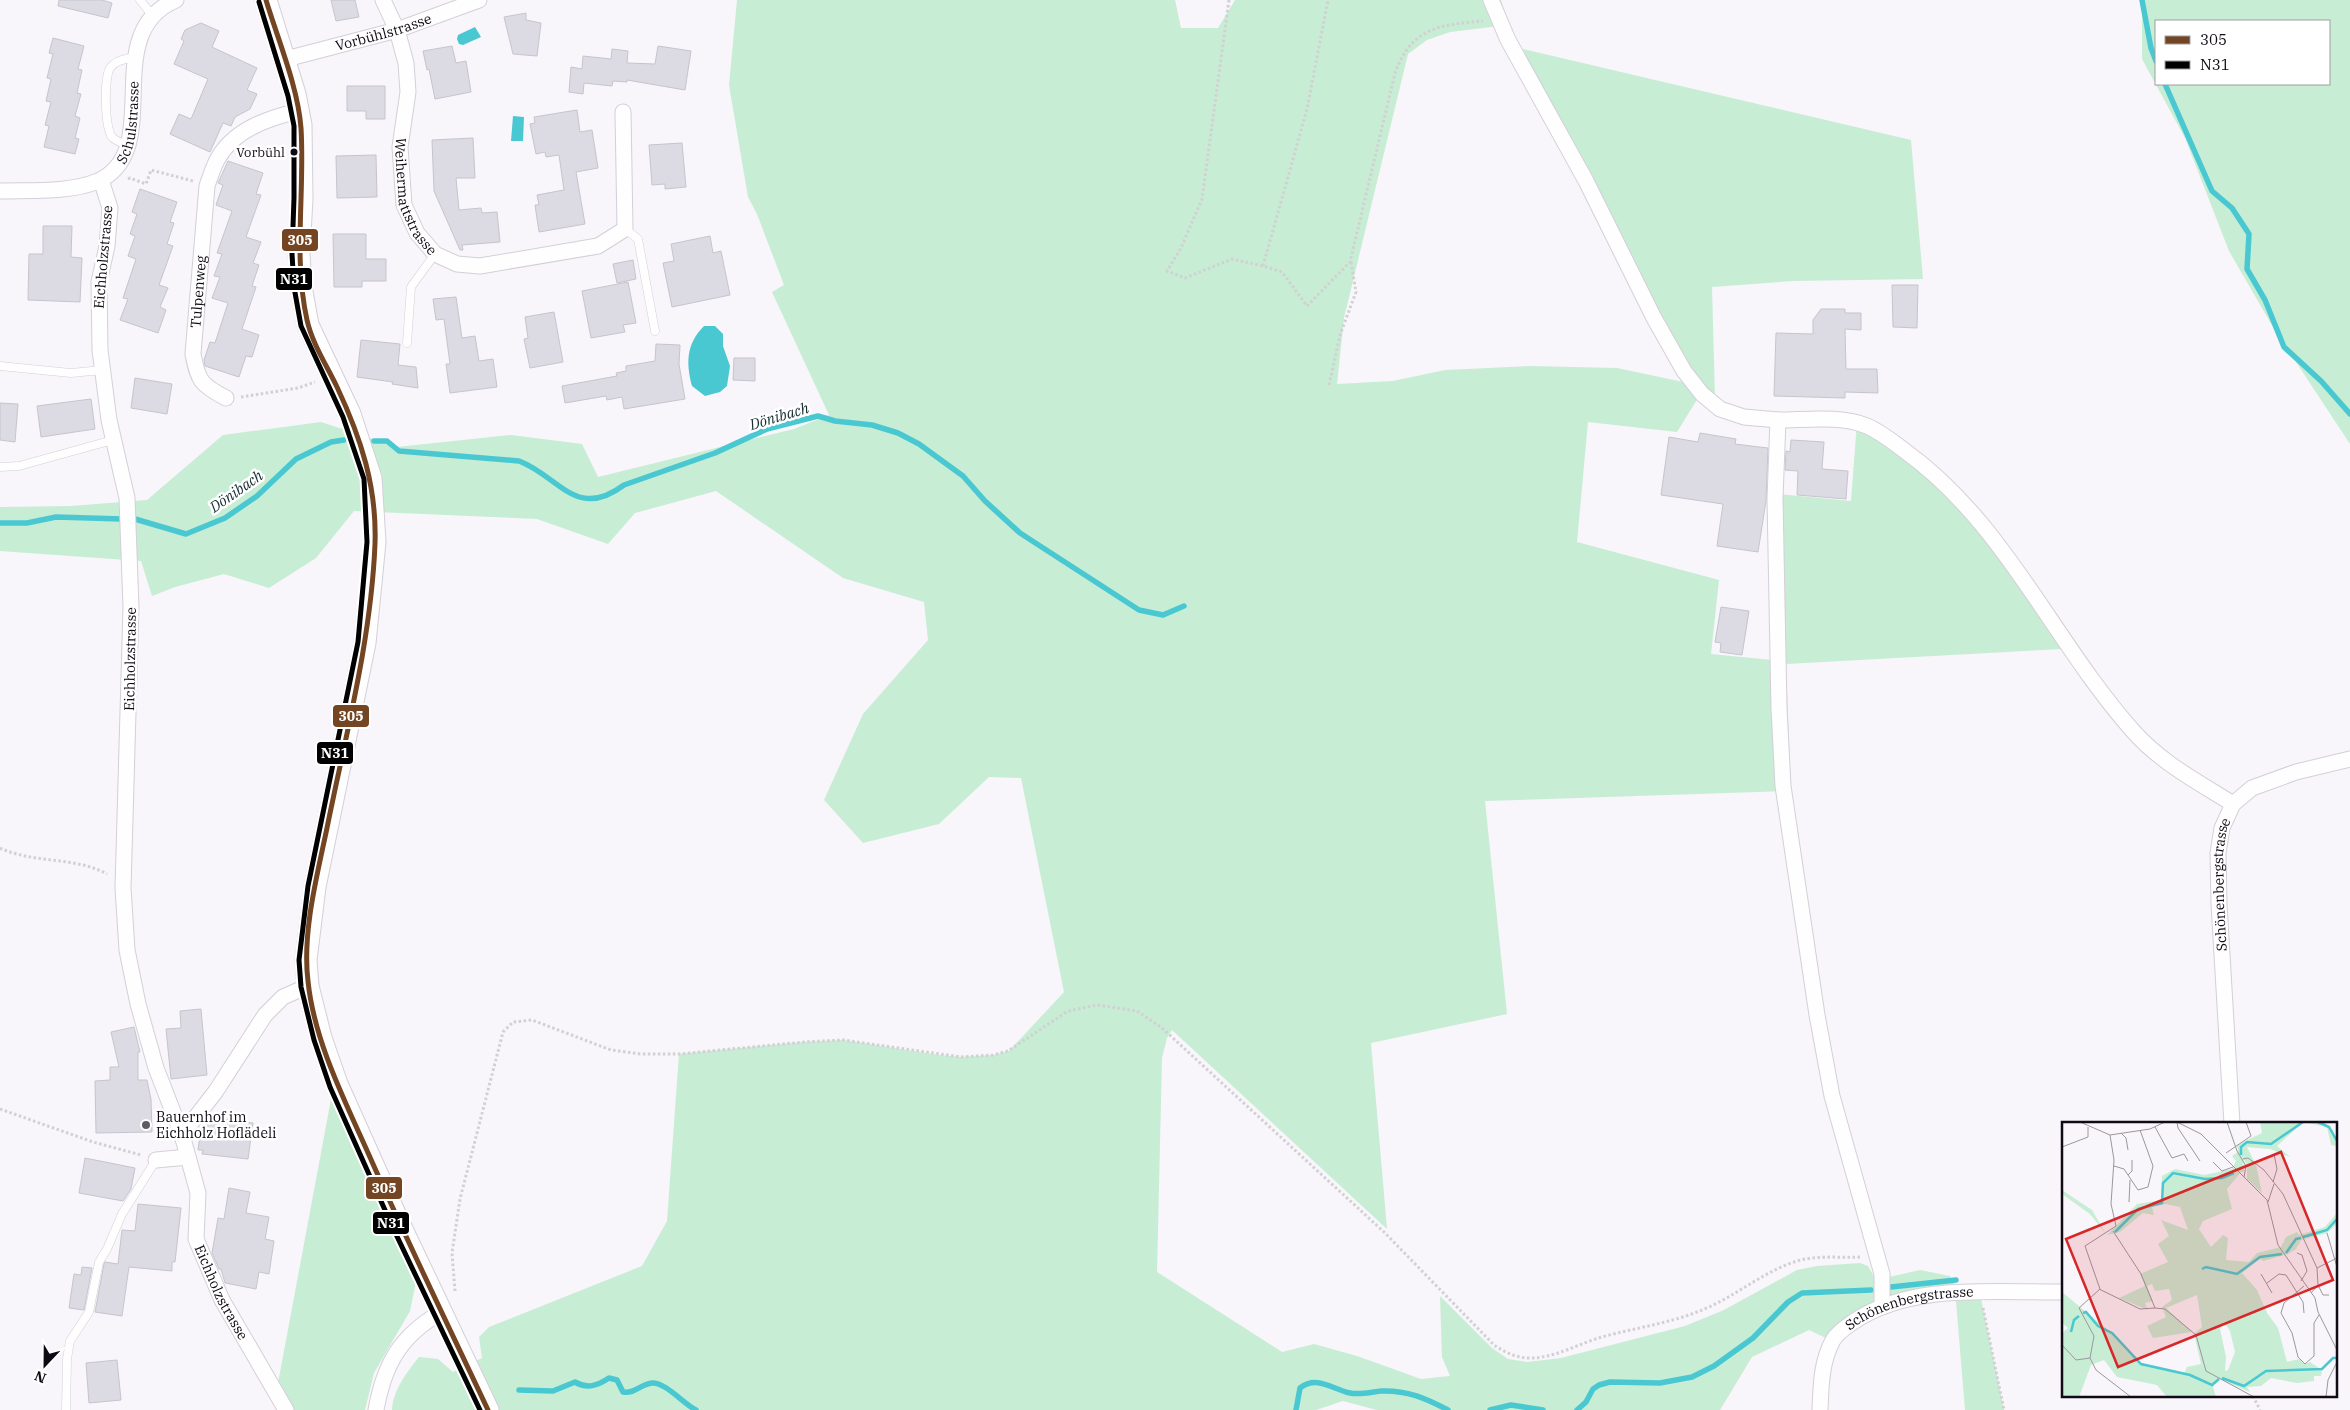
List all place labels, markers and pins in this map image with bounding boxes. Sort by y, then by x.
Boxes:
place label: Vorbühl [236,144,285,161]
marker: Vorbühl [289,147,299,157]
place label: Bauernhof im Eichholz Hoflädeli [156,1108,277,1142]
marker: Bauernhof im Eichholz Hoflädeli [140,1119,152,1131]

